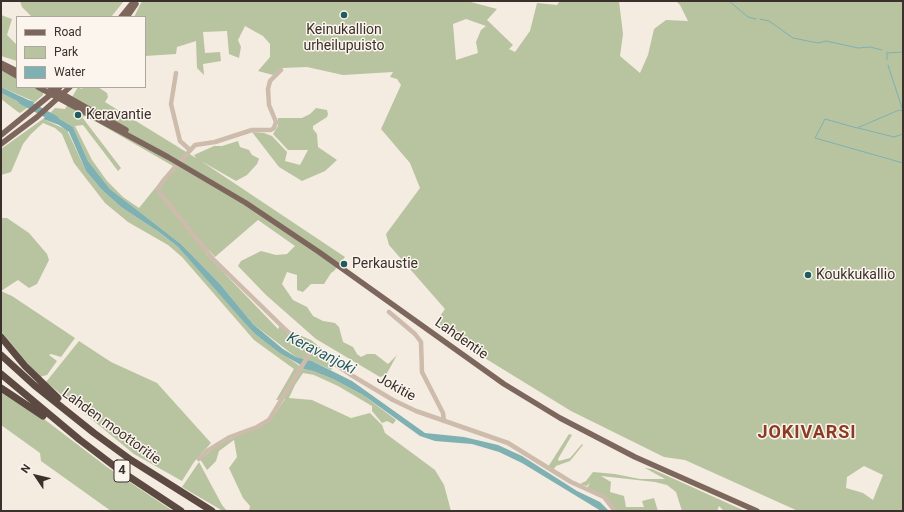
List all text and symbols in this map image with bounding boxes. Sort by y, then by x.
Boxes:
marker: Keinukallion urheilupuisto [339,10,349,20]
legend [16,16,146,88]
place label: Keinukallion urheilupuisto [304,22,384,54]
text: Road [54,25,82,39]
text: Park [54,45,78,59]
text: Water [54,65,85,79]
place label: Keravantie [86,107,151,123]
marker: Keravantie [73,110,83,120]
place label: Perkaustie [352,256,418,272]
marker: Perkaustie [339,259,349,269]
place label: Koukkukallio [816,267,895,283]
marker: Koukkukallio [803,270,813,280]
street label: Lahdentie [431,315,491,363]
water label: Keravanjoki [284,329,358,379]
street label: Jokitie [374,371,418,405]
street label: Lahden moottoritie [58,385,164,469]
district label: JOKIVARSI [757,422,857,444]
north arrow [16,456,56,496]
road number: 4 [114,460,130,482]
text: N [18,462,33,476]

